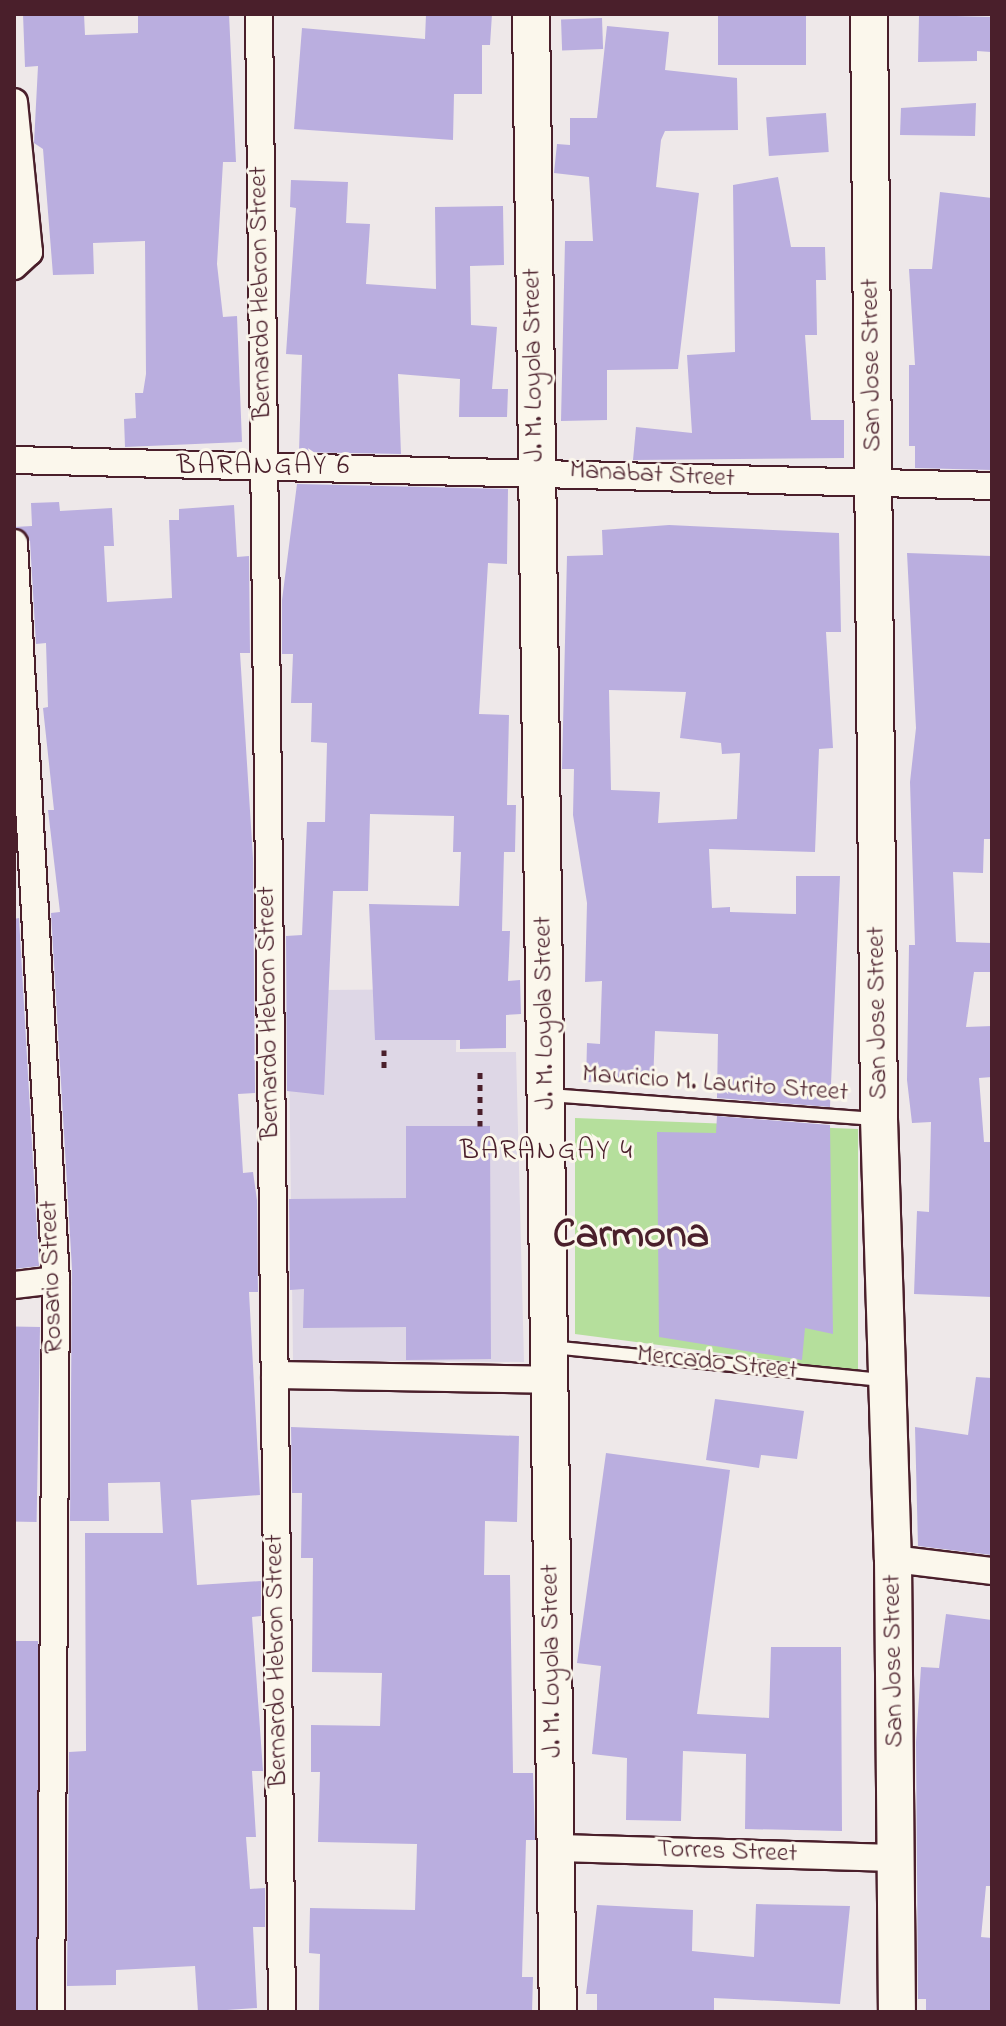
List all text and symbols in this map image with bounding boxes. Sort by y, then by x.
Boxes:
street label: Bernardo Hebron Street [244,166,280,420]
street label: J. M. Loyola Street [518,268,552,462]
street label: San Jose Street [856,278,890,452]
district label: BARANGAY 6 [177,450,351,484]
street label: Manabat Street [569,456,735,496]
street label: Bernardo Hebron Street [252,886,288,1140]
street label: J. M. Loyola Street [529,916,563,1110]
street label: San Jose Street [862,926,896,1100]
street label: Mauricio M. Laurito Street [581,1060,849,1110]
district label: BARANGAY 4 [460,1135,634,1169]
street label: Rosario Street [35,1200,71,1354]
district label: Carmona [553,1211,709,1261]
street label: Mercado Street [635,1340,799,1388]
street label: Bernardo Hebron Street [260,1534,296,1788]
street label: J. M. Loyola Street [536,1564,570,1758]
street label: San Jose Street [878,1574,912,1748]
street label: Torres Street [656,1835,798,1871]

